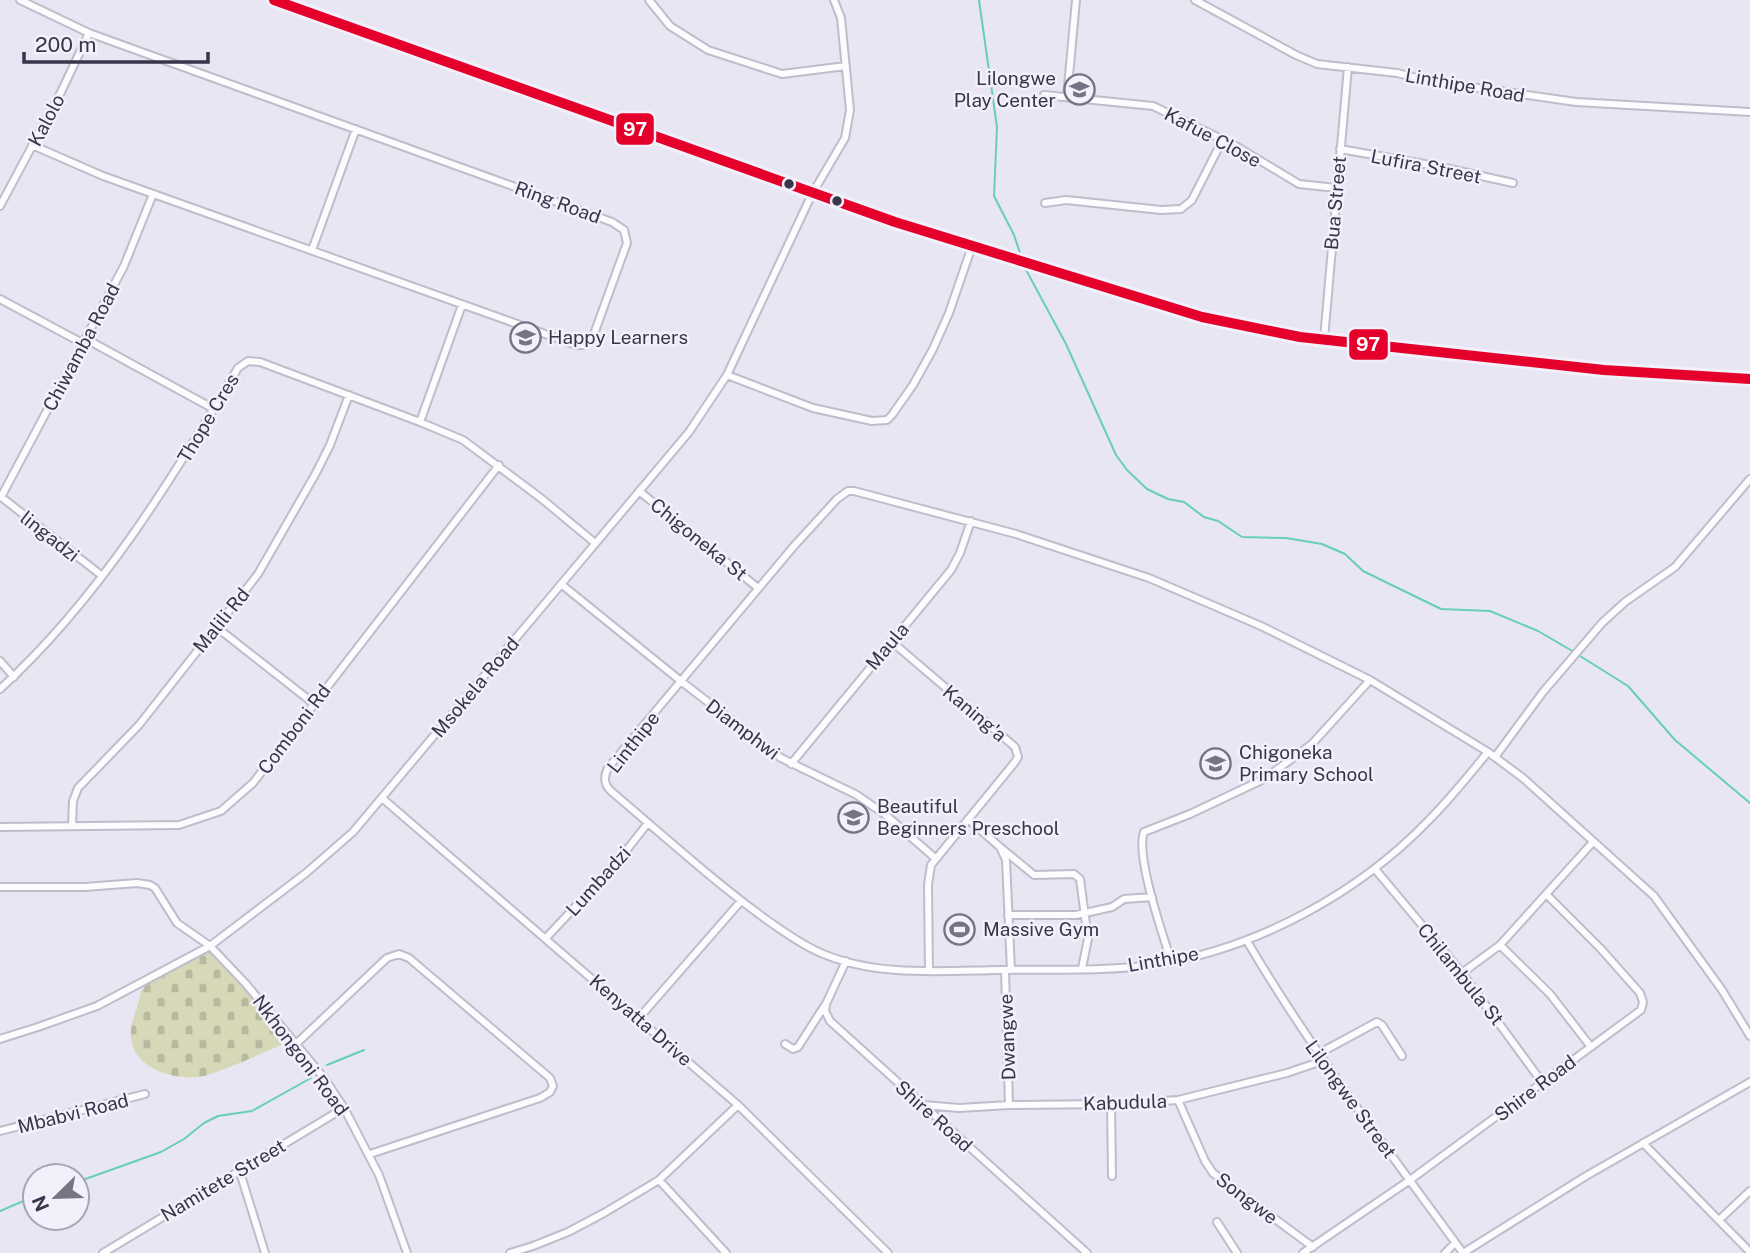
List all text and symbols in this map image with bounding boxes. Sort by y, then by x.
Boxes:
scale bar [24,21,208,65]
text: 200 m [35,32,96,57]
street label: Linthipe Road [1403,64,1527,106]
place label: Lilongwe Play Center [954,67,1056,111]
school or university icon: Lilongwe Play Center [1062,72,1096,106]
street label: Kalolo [23,90,69,150]
street label: Kafue Close [1161,102,1265,172]
line badge: 97 [615,112,655,146]
text: 97 [623,118,647,140]
street label: Lufira Street [1369,145,1483,187]
street label: Bua Street [1320,155,1350,251]
street label: Ring Road [512,176,604,228]
unlabelled marker [782,177,796,191]
unlabelled marker [830,194,844,208]
street label: Chiwamba Road [38,279,124,415]
school or university icon: Happy Learners [508,320,542,354]
place label: Happy Learners [548,326,688,348]
line badge: 97 [1348,328,1389,361]
text: 97 [1356,333,1380,355]
street label: Thope Cres [173,369,243,467]
street label: Chigoneka St [646,493,752,585]
street label: lingadzi [16,506,84,566]
street label: Malili Rd [188,583,254,657]
street label: Maula [861,618,913,674]
street label: Msokela Road [427,632,523,742]
street label: Comboni Rd [253,680,335,778]
street label: Kaning'a [939,680,1011,746]
street label: Diamphwi [702,694,784,764]
street label: Linthipe [602,707,664,777]
place label: Chigoneka Primary School [1239,741,1374,785]
school or university icon: Chigoneka Primary School [1199,746,1233,780]
place label: Beautiful Beginners Preschool [877,795,1059,839]
school or university icon: Beautiful Beginners Preschool [837,800,871,834]
street label: Lumbadzi [561,842,635,920]
sports icon: Massive Gym [943,912,977,946]
place label: Massive Gym [983,918,1099,940]
street label: Chilambula St [1413,919,1509,1029]
street label: Linthipe [1126,942,1200,976]
street label: Kenyatta Drive [585,970,697,1070]
street label: Nkhongoni Road [249,990,353,1120]
street label: Dwangwe [994,993,1020,1081]
street label: Lilongwe Street [1301,1036,1401,1162]
street label: Shire Road [1490,1050,1580,1126]
street label: Shire Road [891,1076,977,1156]
street label: Mbabvi Road [15,1089,131,1137]
street label: Kabudula [1082,1090,1168,1114]
street label: Namitete Street [157,1134,289,1226]
north arrow [21,1162,91,1232]
street label: Songwe [1212,1168,1282,1228]
text: N [27,1193,53,1215]

